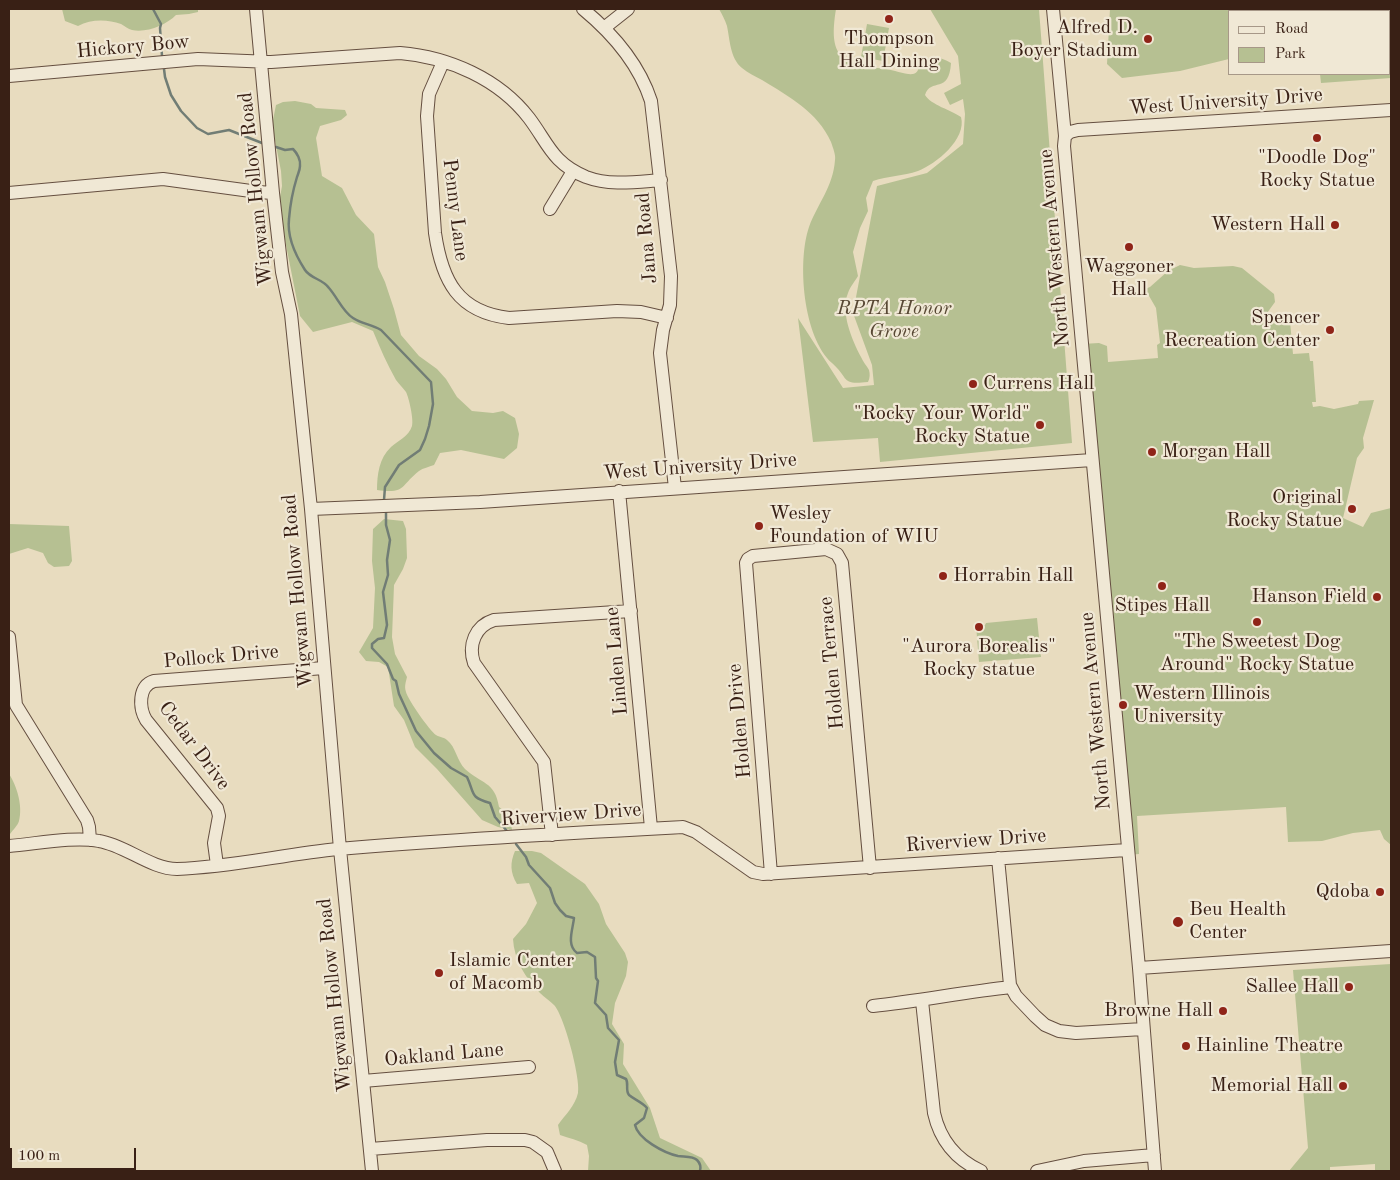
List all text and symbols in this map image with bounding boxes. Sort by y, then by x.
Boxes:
legend [1228,10,1390,75]
marker: Thompson Hall Dining [883,13,895,25]
place label: Alfred D. Boyer Stadium [1010,16,1138,63]
text: Road [1275,22,1308,37]
place label: Thompson Hall Dining [839,27,939,74]
street label: Hickory Bow [75,30,191,64]
marker: Alfred D. Boyer Stadium [1142,33,1154,45]
text: Park [1275,47,1306,62]
street label: West University Drive [1128,83,1324,121]
street label: Wigwam Hollow Road [234,91,278,287]
marker: "Doodle Dog" Rocky Statue [1311,132,1323,144]
place label: "Doodle Dog" Rocky Statue [1258,146,1376,193]
street label: North Western Avenue [1034,148,1076,348]
street label: Penny Lane [437,158,473,262]
street label: Jana Road [631,191,663,285]
place label: Western Hall [1210,213,1325,237]
marker: Western Hall [1329,219,1341,231]
marker: Waggoner Hall [1123,241,1135,253]
place label: Waggoner Hall [1084,255,1174,302]
park label: RPTA Honor Grove [837,297,951,344]
place label: Spencer Recreation Center [1164,306,1320,353]
marker: Spencer Recreation Center [1324,324,1336,336]
place label: Currens Hall [983,372,1094,396]
marker: Currens Hall [967,378,979,390]
place label: "Rocky Your World" Rocky Statue [854,402,1030,449]
marker: "Rocky Your World" Rocky Statue [1034,419,1046,431]
place label: Morgan Hall [1162,440,1270,464]
marker: Morgan Hall [1146,446,1158,458]
street label: West University Drive [602,448,798,486]
place label: Original Rocky Statue [1226,486,1342,533]
street label: Wigwam Hollow Road [278,493,318,689]
place label: Wesley Foundation of WIU [769,502,938,549]
marker: Original Rocky Statue [1346,503,1358,515]
marker: Wesley Foundation of WIU [753,520,765,532]
place label: Horrabin Hall [953,564,1073,588]
marker: Horrabin Hall [937,570,949,582]
marker: Stipes Hall [1156,580,1168,592]
place label: Hanson Field [1252,585,1367,609]
marker: Hanson Field [1371,591,1383,603]
place label: Stipes Hall [1114,594,1210,618]
street label: Holden Terrace [814,595,850,731]
street label: Linden Lane [600,606,634,716]
street label: North Western Avenue [1075,611,1117,811]
marker: "The Sweetest Dog Around" Rocky Statue [1251,616,1263,628]
marker: "Aurora Borealis" Rocky statue [973,621,985,633]
place label: "The Sweetest Dog Around" Rocky Statue [1160,630,1354,677]
place label: "Aurora Borealis" Rocky statue [902,635,1056,682]
street label: Pollock Drive [162,640,280,674]
street label: Holden Drive [723,663,757,779]
place label: Western Illinois University [1133,682,1270,729]
street label: Cedar Drive [153,697,235,795]
marker: Western Illinois University [1117,699,1129,711]
street label: Riverview Drive [500,798,642,832]
street label: Riverview Drive [905,824,1047,858]
place label: Qdoba [1316,880,1370,904]
marker: Qdoba [1374,886,1386,898]
street label: Wigwam Hollow Road [313,897,357,1093]
place label: Beu Health Center [1189,898,1286,945]
marker: Beu Health Center [1171,915,1185,929]
place label: Islamic Center of Macomb [449,949,574,996]
marker: Islamic Center of Macomb [433,967,445,979]
place label: Sallee Hall [1245,975,1339,999]
marker: Sallee Hall [1343,981,1355,993]
place label: Browne Hall [1104,999,1213,1023]
marker: Browne Hall [1217,1005,1229,1017]
place label: Hainline Theatre [1196,1034,1343,1058]
street label: Oakland Lane [383,1038,505,1072]
marker: Hainline Theatre [1180,1040,1192,1052]
place label: Memorial Hall [1210,1074,1333,1098]
marker: Memorial Hall [1337,1080,1349,1092]
scale bar [12,1138,139,1170]
text: 100 m [18,1149,60,1164]

